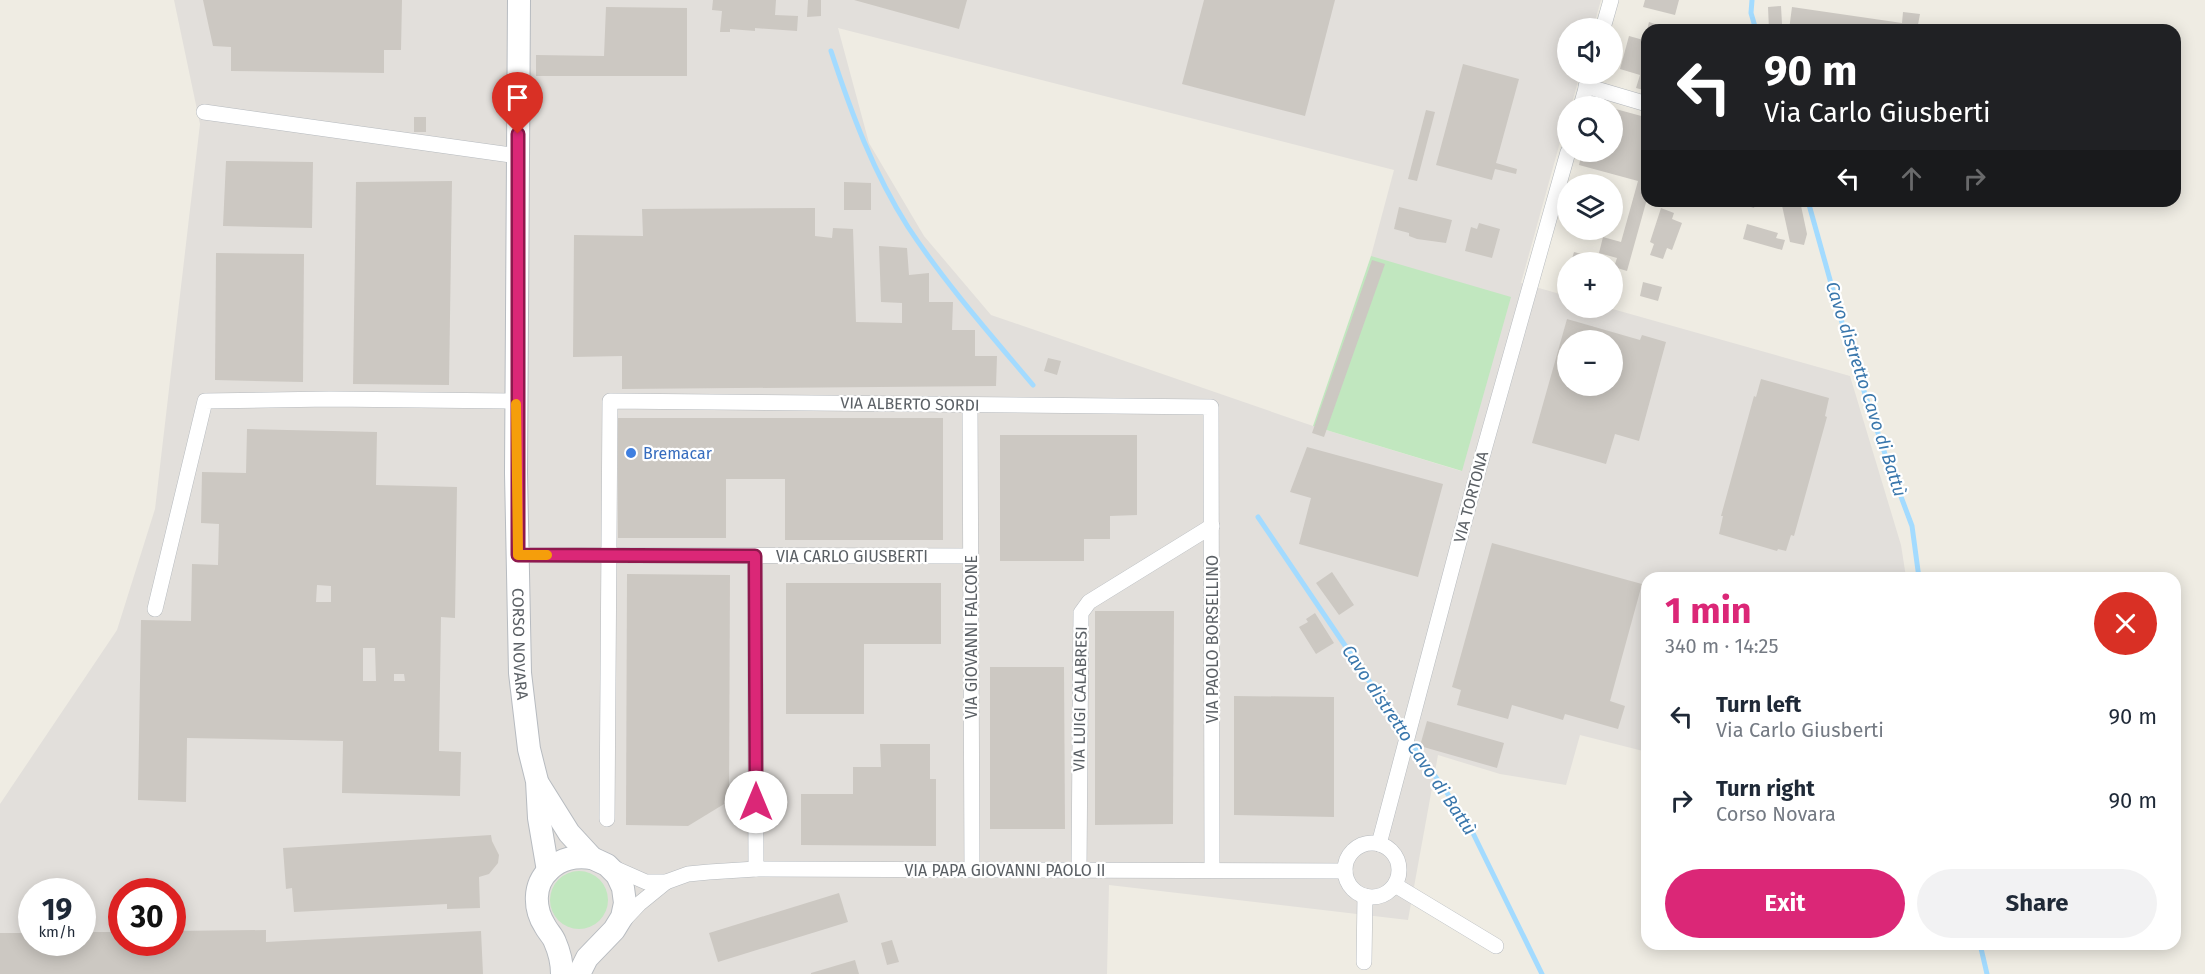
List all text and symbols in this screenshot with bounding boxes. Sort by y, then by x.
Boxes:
map controls [1557,18,1623,396]
button: sound [1557,18,1623,84]
text: 90 m [1764,46,1858,96]
icon: left [1665,48,1743,126]
pin [492,72,543,134]
icon: arrive [501,81,534,114]
button: search [1557,96,1623,162]
text: Via Carlo Giusberti [1764,97,1991,129]
icon: left [1832,162,1865,195]
icon: ahead [1895,162,1928,195]
icon: right [1958,162,1991,195]
button: layers [1557,174,1623,240]
button: + [1557,252,1623,318]
water label: Cavo distretto Cavo di Battù [1821,279,1911,499]
button: − [1557,330,1623,396]
street label: VIA ALBERTO SORDI [840,393,980,415]
place label: Bremacar [643,444,713,463]
marker: Bremacar [624,446,638,460]
street label: VIA TORTONA [1450,448,1493,545]
street label: VIA CARLO GIUSBERTI [776,547,928,566]
street label: VIA GIOVANNI FALCONE [962,555,981,719]
street label: VIA PAOLO BORSELLINO [1203,555,1222,723]
street label: CORSO NOVARA [509,588,533,702]
text: 1 min [1665,589,1752,633]
button: close [2094,592,2157,655]
street label: VIA LUIGI CALABRESI [1069,626,1091,772]
text: 340 m · 14:25 [1665,634,1779,658]
water label: Cavo distretto Cavo di Battù [1337,641,1481,839]
text: Turn left [1716,691,1801,718]
icon: left [1665,700,1698,733]
text: 90 m [2108,703,2157,730]
text: Via Carlo Giusberti [1716,718,1884,742]
position arrow [724,770,788,834]
text: Turn right [1716,775,1815,802]
icon: right [1665,784,1698,817]
text: 90 m [2108,787,2157,814]
text: Corso Novara [1716,802,1836,826]
street label: VIA PAPA GIOVANNI PAOLO II [904,861,1106,880]
button: Exit [1665,869,1905,938]
button: Share [1917,869,2157,938]
speed limit sign: 30 [108,878,186,956]
text: 19 [42,892,72,928]
text: km/h [38,923,76,941]

